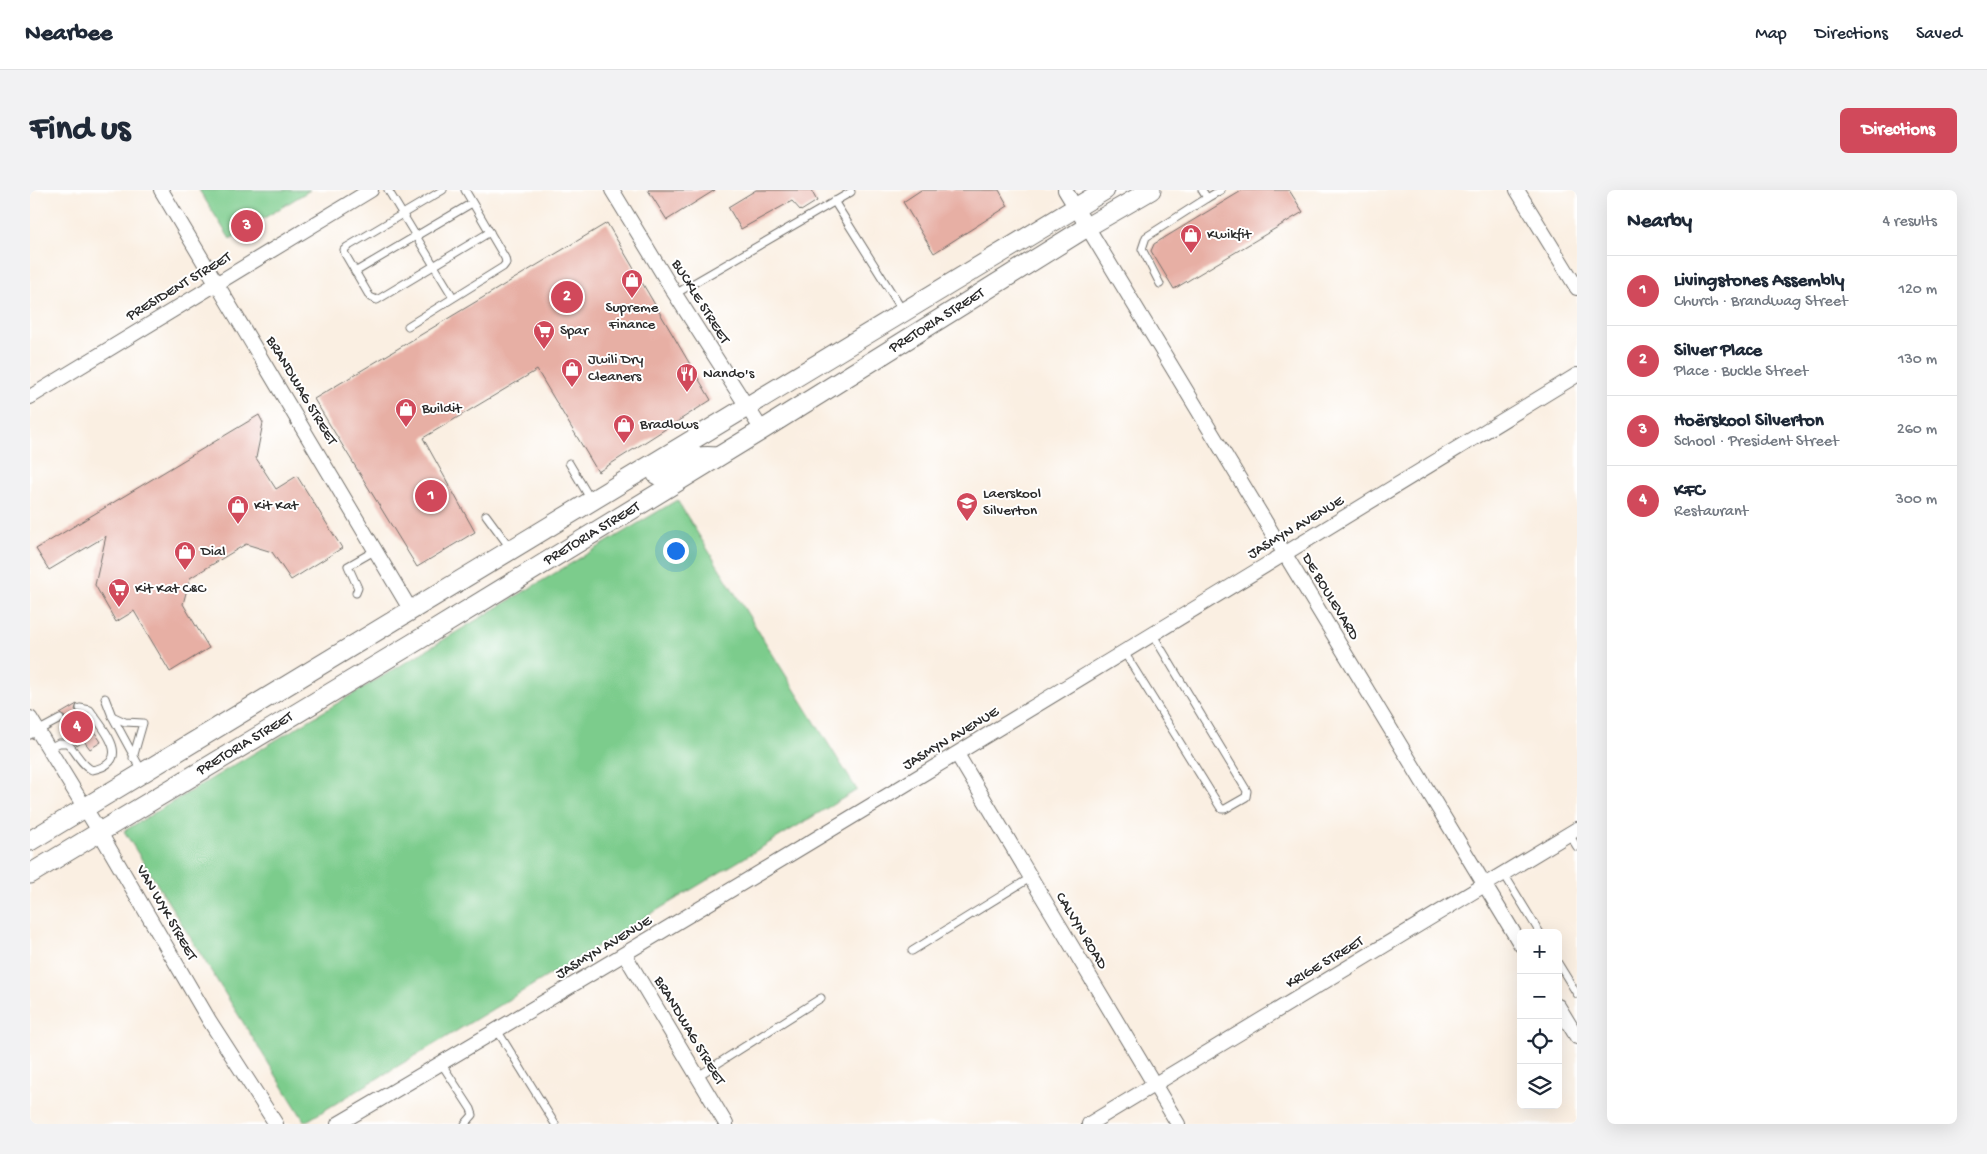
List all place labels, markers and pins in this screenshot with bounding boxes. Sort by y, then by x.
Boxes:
pin: 3 [231,207,263,245]
shop icon: Kwikfit [1179,223,1203,254]
place label: Kwikfit [1207,226,1253,244]
shop icon: Supreme Finance [620,268,644,299]
pin: 2 [551,278,583,316]
place label: Supreme Finance [606,299,659,334]
supermarket icon: Spar [532,319,556,350]
place label: Spar [560,322,590,340]
place label: Jwili Dry Cleaners [588,351,644,386]
shop icon: Jwili Dry Cleaners [560,357,584,388]
restaurant icon: Nando's [675,362,699,393]
place label: Nando's [703,365,755,383]
shop icon: Buildit [394,397,418,428]
place label: Buildit [421,400,463,418]
shop icon: Bradlows [612,413,636,444]
place label: Bradlows [639,416,699,434]
pin: 1 [415,477,447,515]
place label: Laerskool Silverton [983,485,1041,520]
school or university icon: Laerskool Silverton [955,491,979,522]
shop icon: Kit Kat [226,494,250,525]
place label: Kit Kat [254,497,300,515]
shop icon: Dial [173,540,197,571]
place label: Dial [200,543,226,561]
supermarket icon: Kit Kat C&C [107,577,131,608]
place label: Kit Kat C&C [135,580,206,598]
pin: 4 [61,708,93,746]

